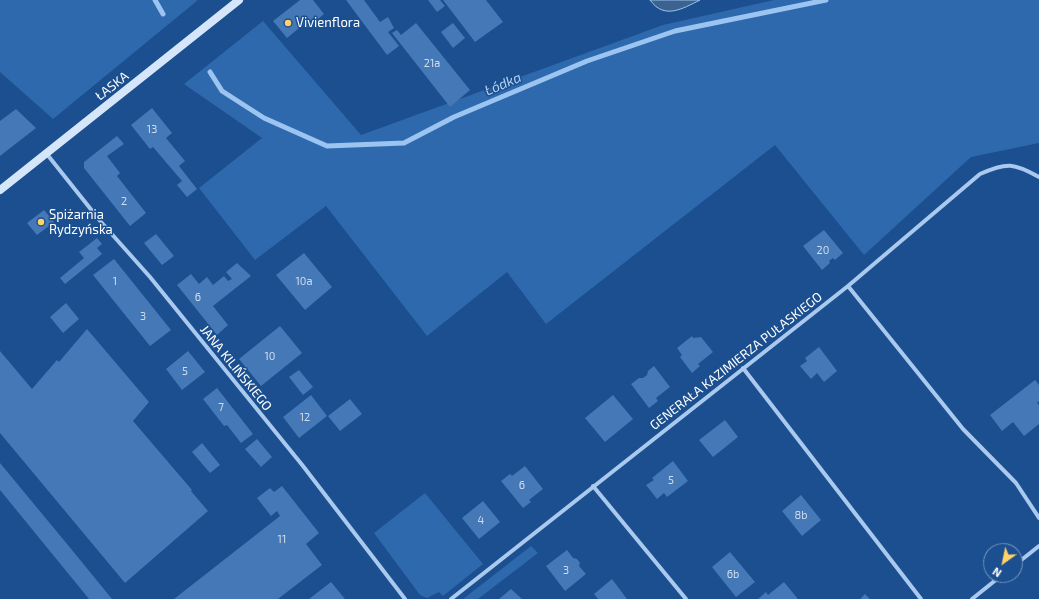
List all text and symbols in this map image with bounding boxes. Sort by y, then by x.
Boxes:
place label: Vivienflora [296,15,360,31]
marker: Vivienflora [283,18,293,28]
house number: 21a [424,56,440,70]
street label: ŁASKA [92,68,132,104]
water label: Łódka [482,69,524,99]
house number: 13 [147,122,157,136]
house number: 2 [121,194,127,208]
place label: Spiżarnia Rydzyńska [49,207,113,238]
marker: Spiżarnia Rydzyńska [36,217,46,227]
house number: 20 [817,243,829,257]
house number: 1 [113,274,117,288]
house number: 10a [295,274,313,288]
street label: GENERAŁA KAZIMIERZA PUŁASKIEGO [647,289,825,433]
house number: 6 [195,290,201,304]
house number: 3 [140,309,146,323]
street label: JANA KILIŃSKIEGO [197,322,275,414]
house number: 10 [264,349,276,363]
house number: 5 [182,364,188,378]
house number: 7 [218,400,224,414]
house number: 12 [300,410,310,424]
house number: 5 [668,473,674,487]
house number: 6 [519,478,525,492]
house number: 8b [795,508,807,522]
house number: 4 [478,513,484,527]
house number: 11 [278,532,286,546]
north arrow [983,543,1023,583]
house number: 3 [563,563,569,577]
text: N [990,565,1004,580]
house number: 6b [727,567,739,581]

